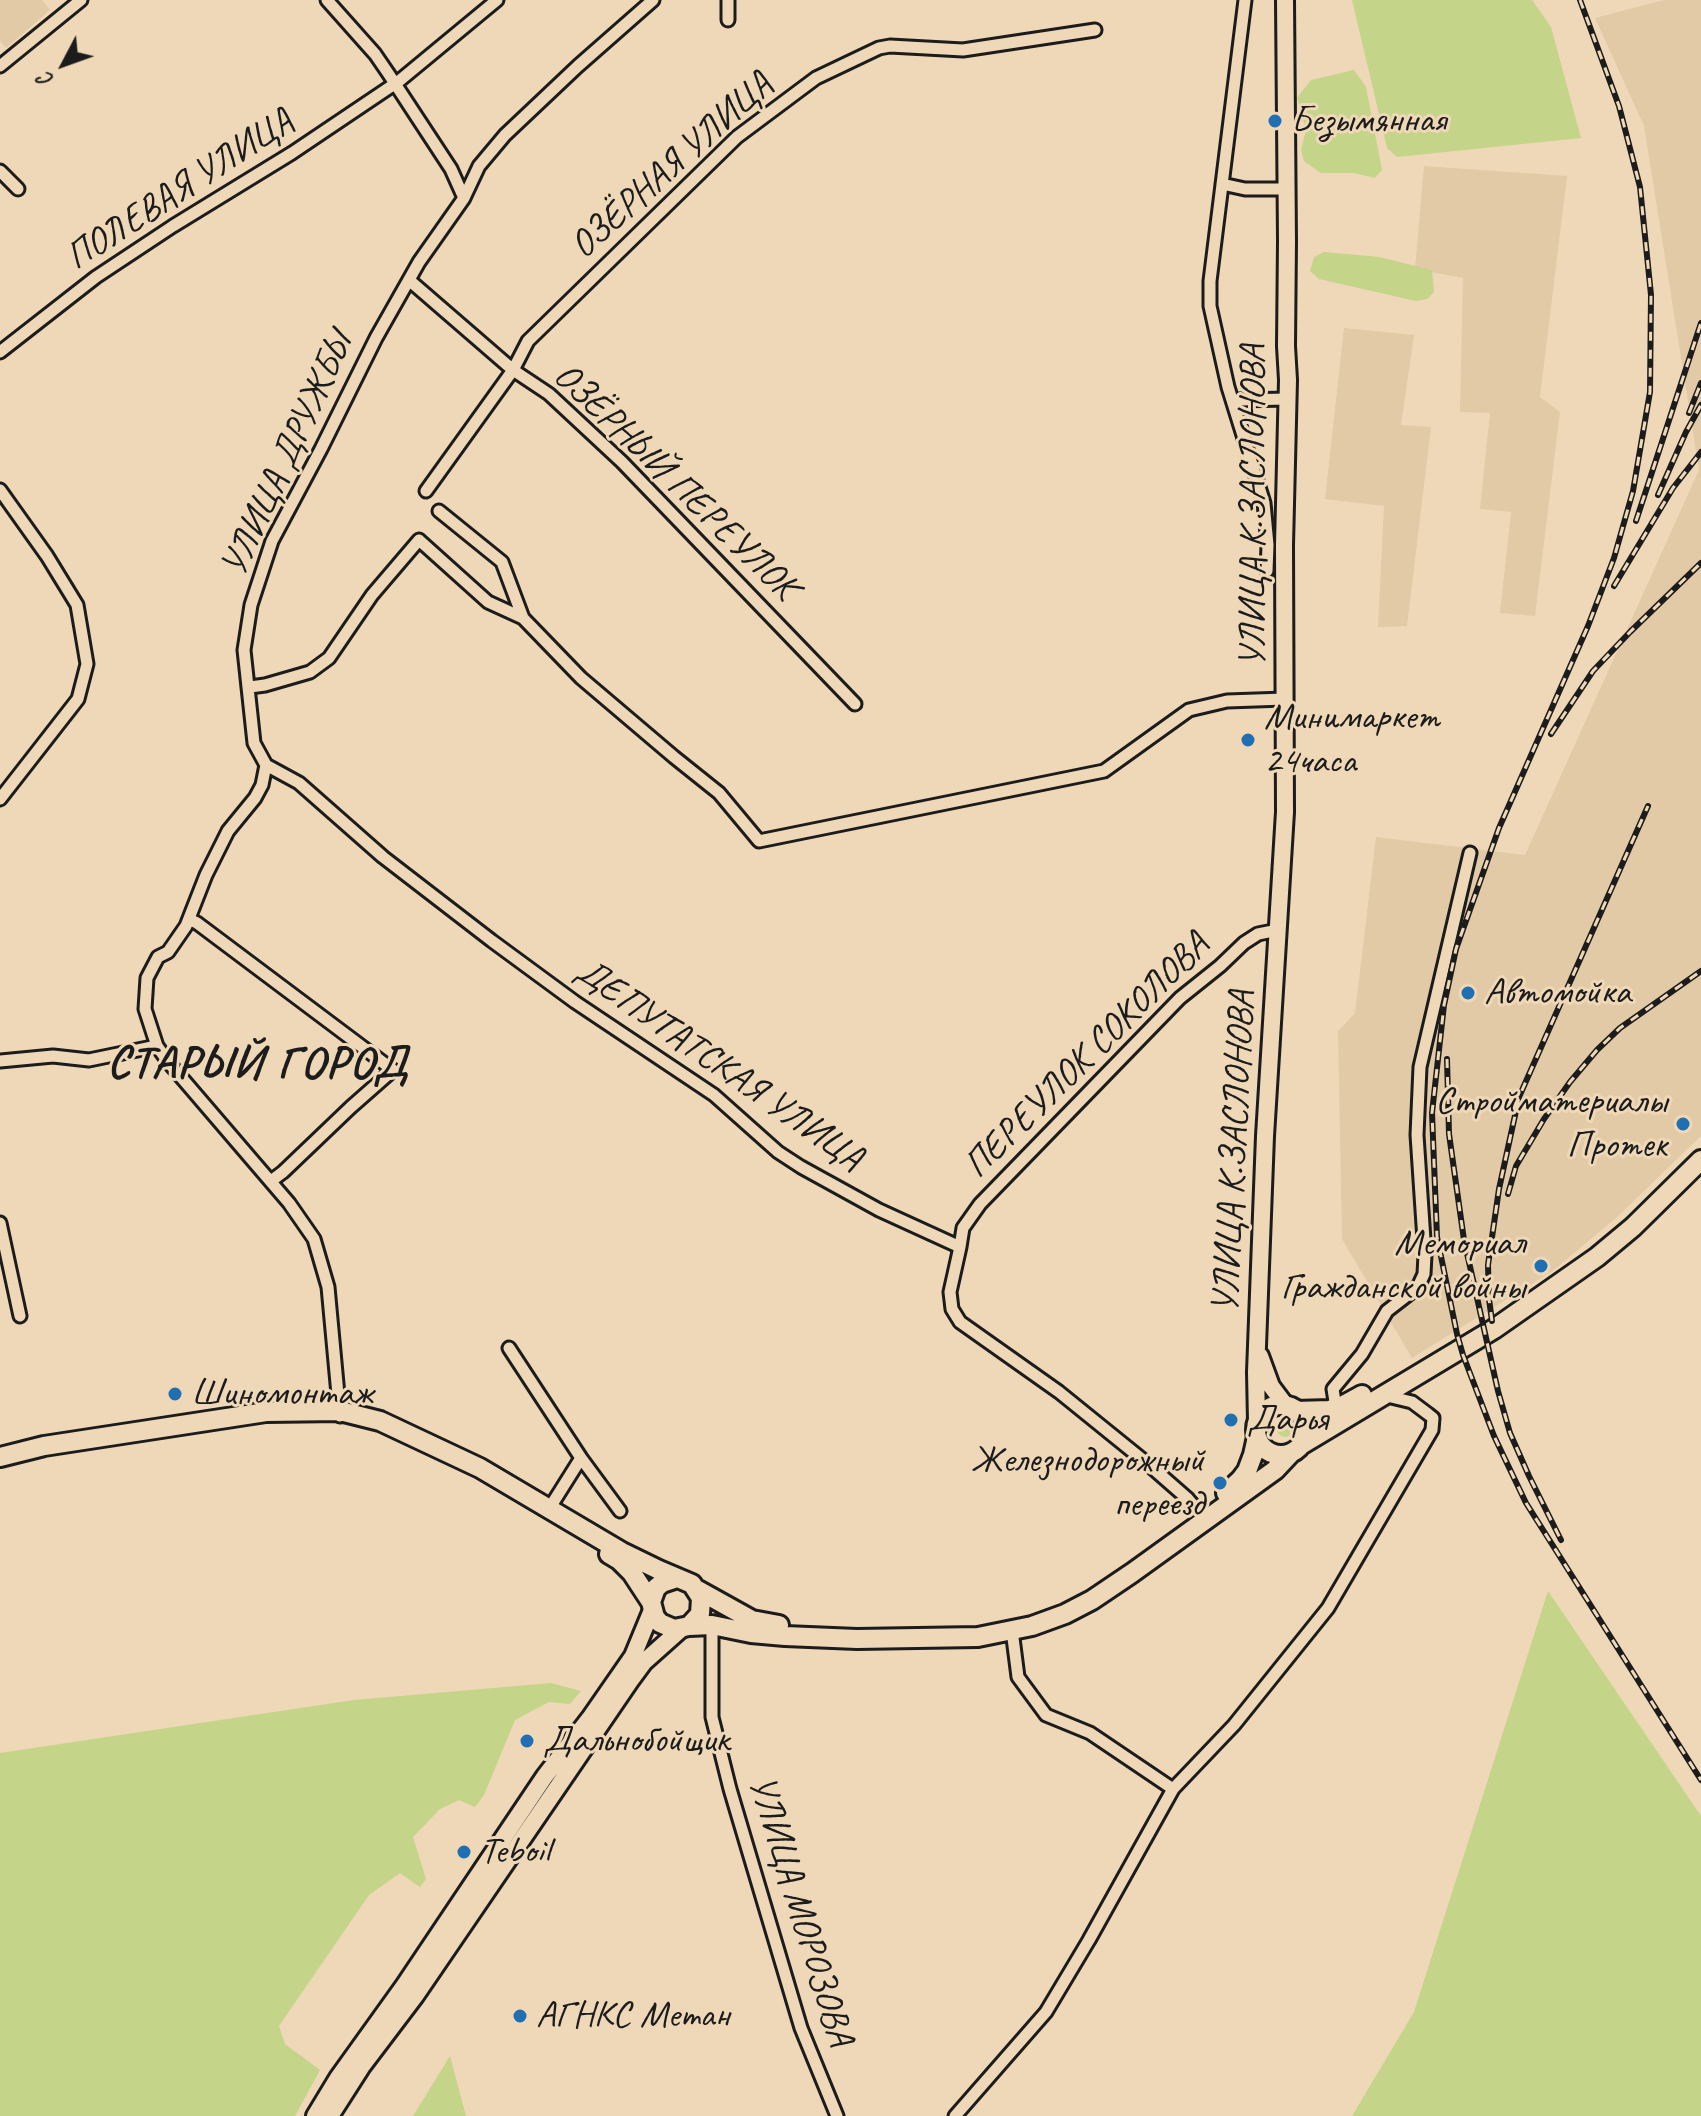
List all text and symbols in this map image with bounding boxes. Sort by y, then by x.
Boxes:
north arrow [24,24,104,104]
street label: ОЗЁРНАЯ УЛИЦА [561,63,783,269]
text: С [32,66,60,93]
place label: Безымянная [1291,98,1446,144]
street label: ПОЛЕВАЯ УЛИЦА [58,100,302,280]
marker: Безымянная [1266,112,1284,130]
street label: УЛИЦА ДРУЖБЫ [212,326,364,584]
street label: УЛИЦА К.ЗАСЛОНОВА [1231,345,1277,667]
street label: ОЗЁРНЫЙ ПЕРЕУЛОК [543,354,807,610]
place label: Минимаркет 24часа [1264,695,1439,784]
marker: Минимаркет 24часа [1239,731,1257,749]
street label: ПЕРЕУЛОК СОКОЛОВА [955,924,1219,1188]
street label: ДЕПУТАТСКАЯ УЛИЦА [566,949,872,1181]
place label: Автомойка [1484,970,1631,1016]
marker: Автомойка [1459,984,1477,1002]
street label: УЛИЦА К.ЗАСЛОНОВА [1204,990,1266,1314]
district label: СТАРЫЙ ГОРОД [99,1037,417,1093]
place label: Стройматериалы Протек [1435,1079,1667,1168]
marker: Стройматериалы Протек [1674,1115,1692,1133]
place label: Мемориал Гражданской войны [1281,1221,1525,1310]
marker: Мемориал Гражданской войны [1532,1257,1550,1275]
place label: Шиномонтаж [191,1371,373,1417]
marker: Шиномонтаж [166,1385,184,1403]
place label: Дарья [1247,1397,1327,1443]
marker: Дарья [1222,1411,1240,1429]
place label: Железнодорожный переезд [971,1438,1204,1528]
marker: Железнодорожный переезд [1211,1474,1229,1492]
place label: Дальнобойщик [543,1718,729,1764]
marker: Дальнобойщик [518,1732,536,1750]
street label: УЛИЦА МОРОЗОВА [737,1771,863,2051]
place label: Teboil [480,1829,550,1875]
marker: Teboil [455,1843,473,1861]
place label: АГНКС Метан [536,1993,729,2039]
marker: АГНКС Метан [511,2007,529,2025]

